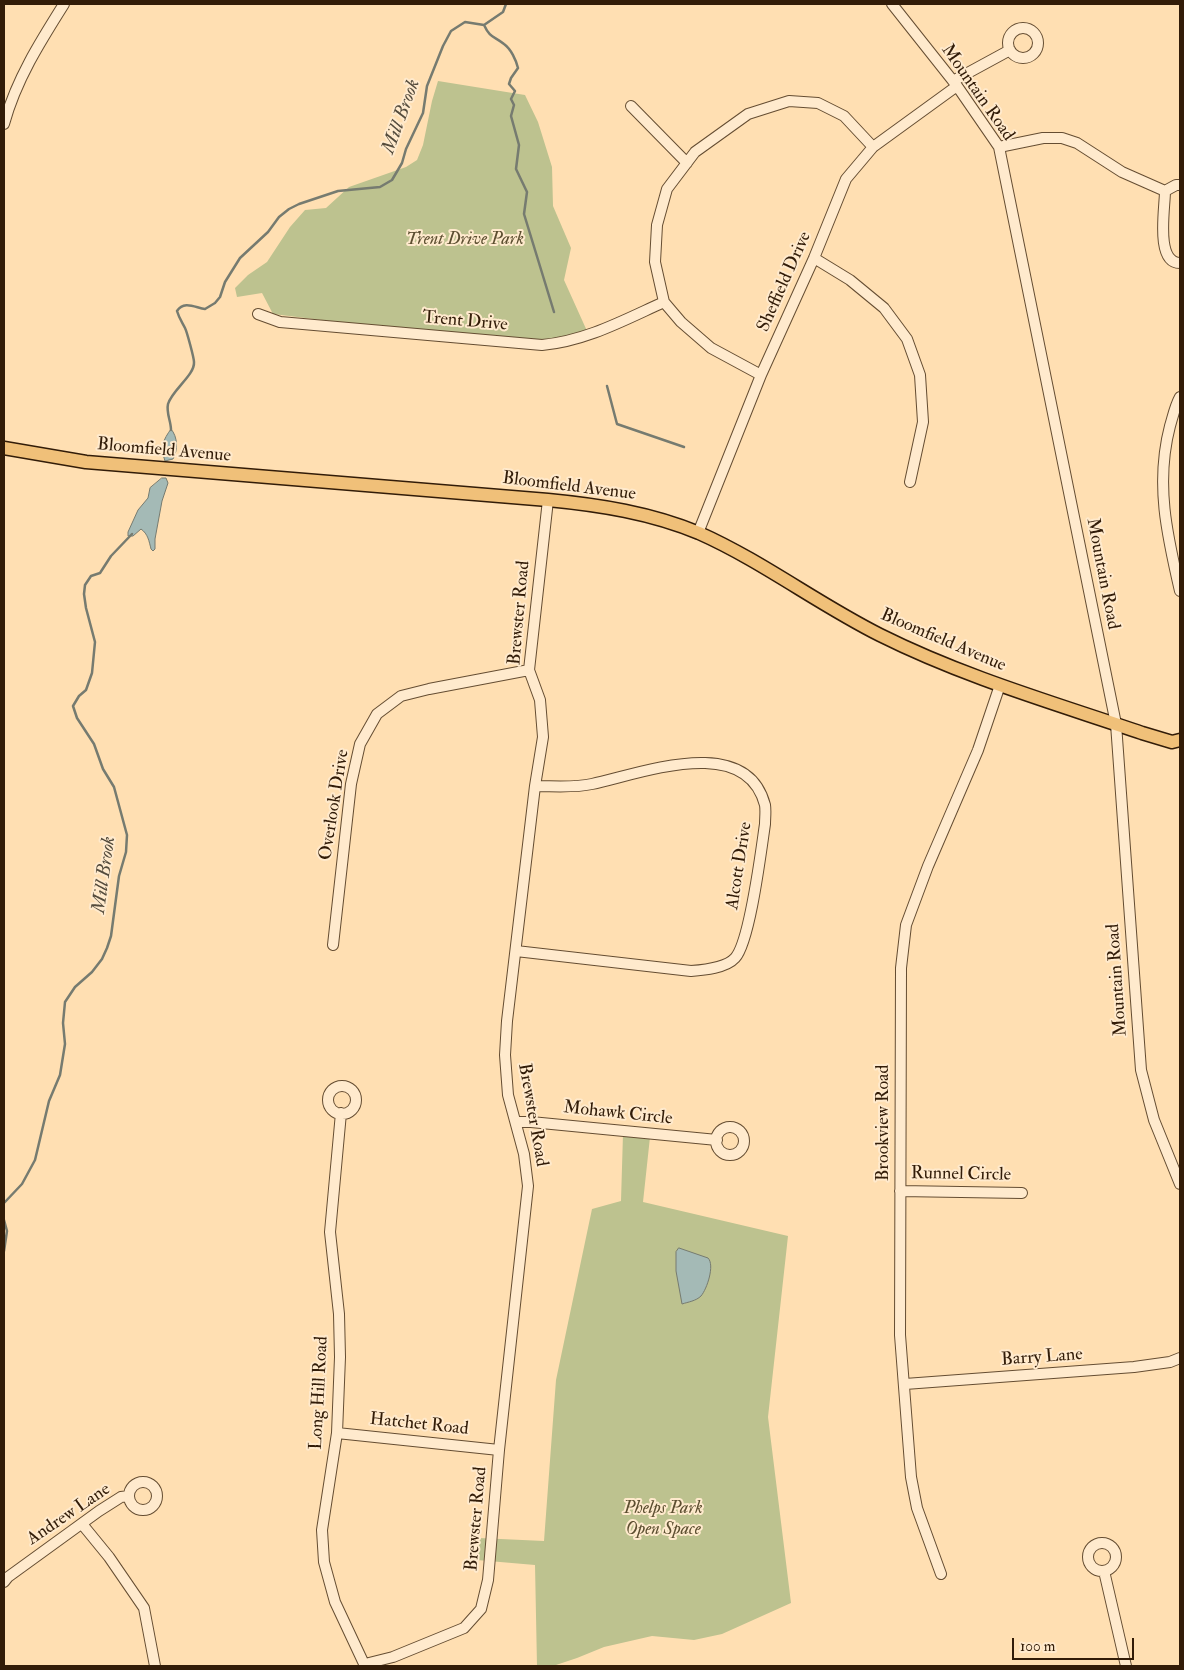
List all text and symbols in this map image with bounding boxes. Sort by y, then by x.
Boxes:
street label: Mountain Road [936,41,1018,145]
water label: Mill Brook [378,77,426,157]
park label: Trent Drive Park [406,229,524,251]
street label: Sheffield Drive [753,229,817,335]
street label: Trent Drive [421,308,509,336]
street label: Bloomfield Avenue [96,434,232,468]
street label: Bloomfield Avenue [501,468,637,506]
street label: Mountain Road [1081,517,1123,631]
street label: Brewster Road [505,560,535,666]
street label: Bloomfield Avenue [877,605,1009,677]
street label: Overlook Drive [316,748,354,862]
street label: Alcott Drive [722,821,758,911]
water label: Mill Brook [88,835,122,915]
street label: Mountain Road [1103,923,1133,1037]
street label: Brewster Road [512,1062,552,1168]
street label: Brookview Road [873,1065,895,1181]
street label: Mohawk Circle [562,1098,674,1130]
street label: Runnel Circle [911,1163,1011,1187]
street label: Long Hill Road [306,1336,334,1450]
street label: Barry Lane [1001,1344,1083,1372]
street label: Hatchet Road [368,1409,470,1441]
street label: Brewster Road [462,1466,492,1572]
street label: Andrew Lane [23,1479,115,1551]
park label: Phelps Park Open Space [623,1498,703,1540]
scale bar [1014,1628,1136,1660]
text: 100 m [1020,1637,1055,1656]

